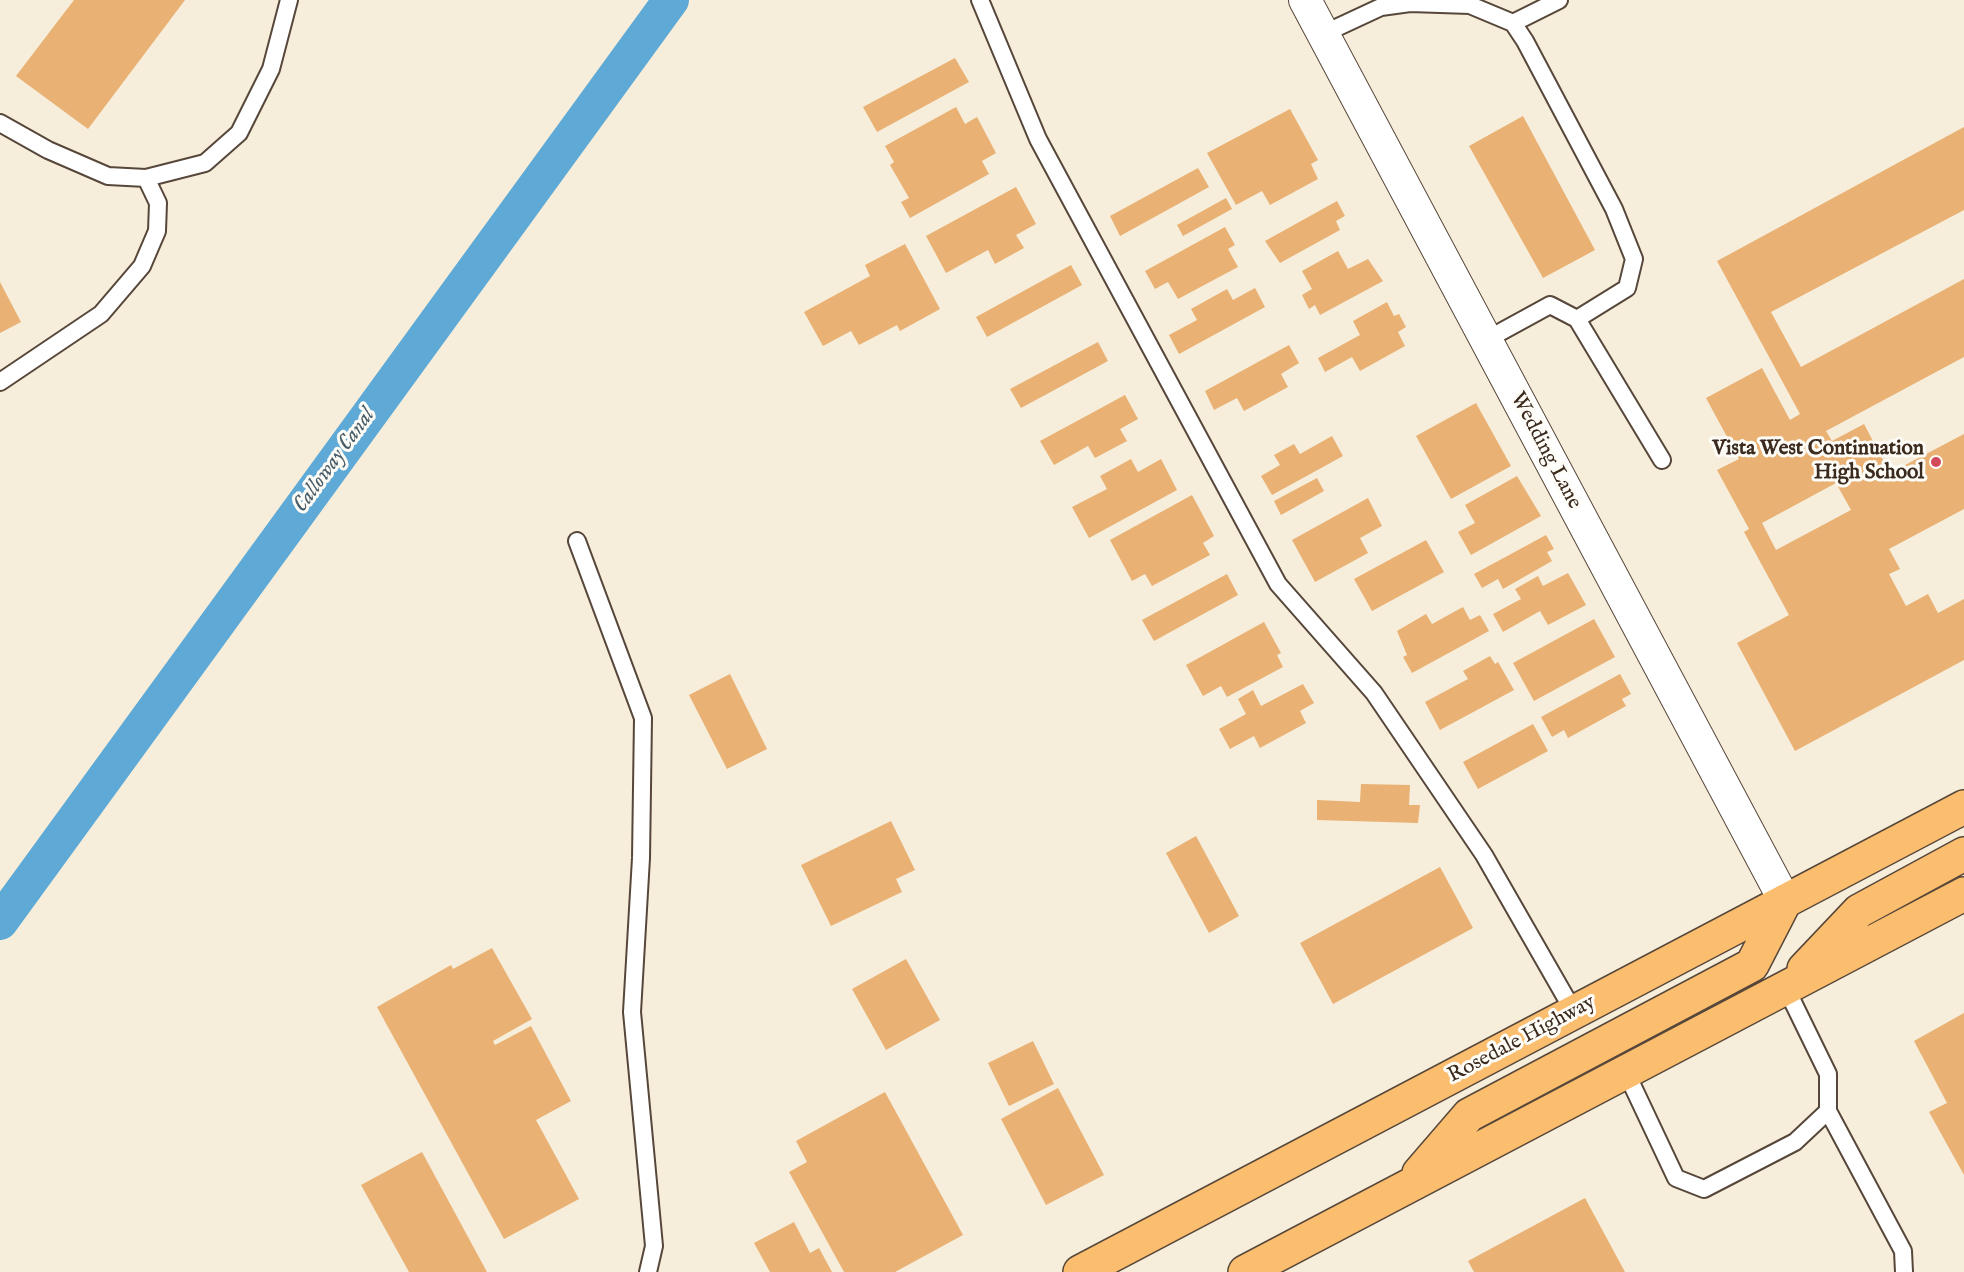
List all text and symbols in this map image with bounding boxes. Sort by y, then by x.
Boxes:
street label: Wedding Lane [1504,388,1586,514]
water label: Calloway Canal [288,404,382,518]
place label: Vista West Continuation High School [1712,437,1924,487]
marker: Vista West Continuation High School [1929,455,1943,469]
street label: Rosedale Highway [1444,991,1600,1089]

